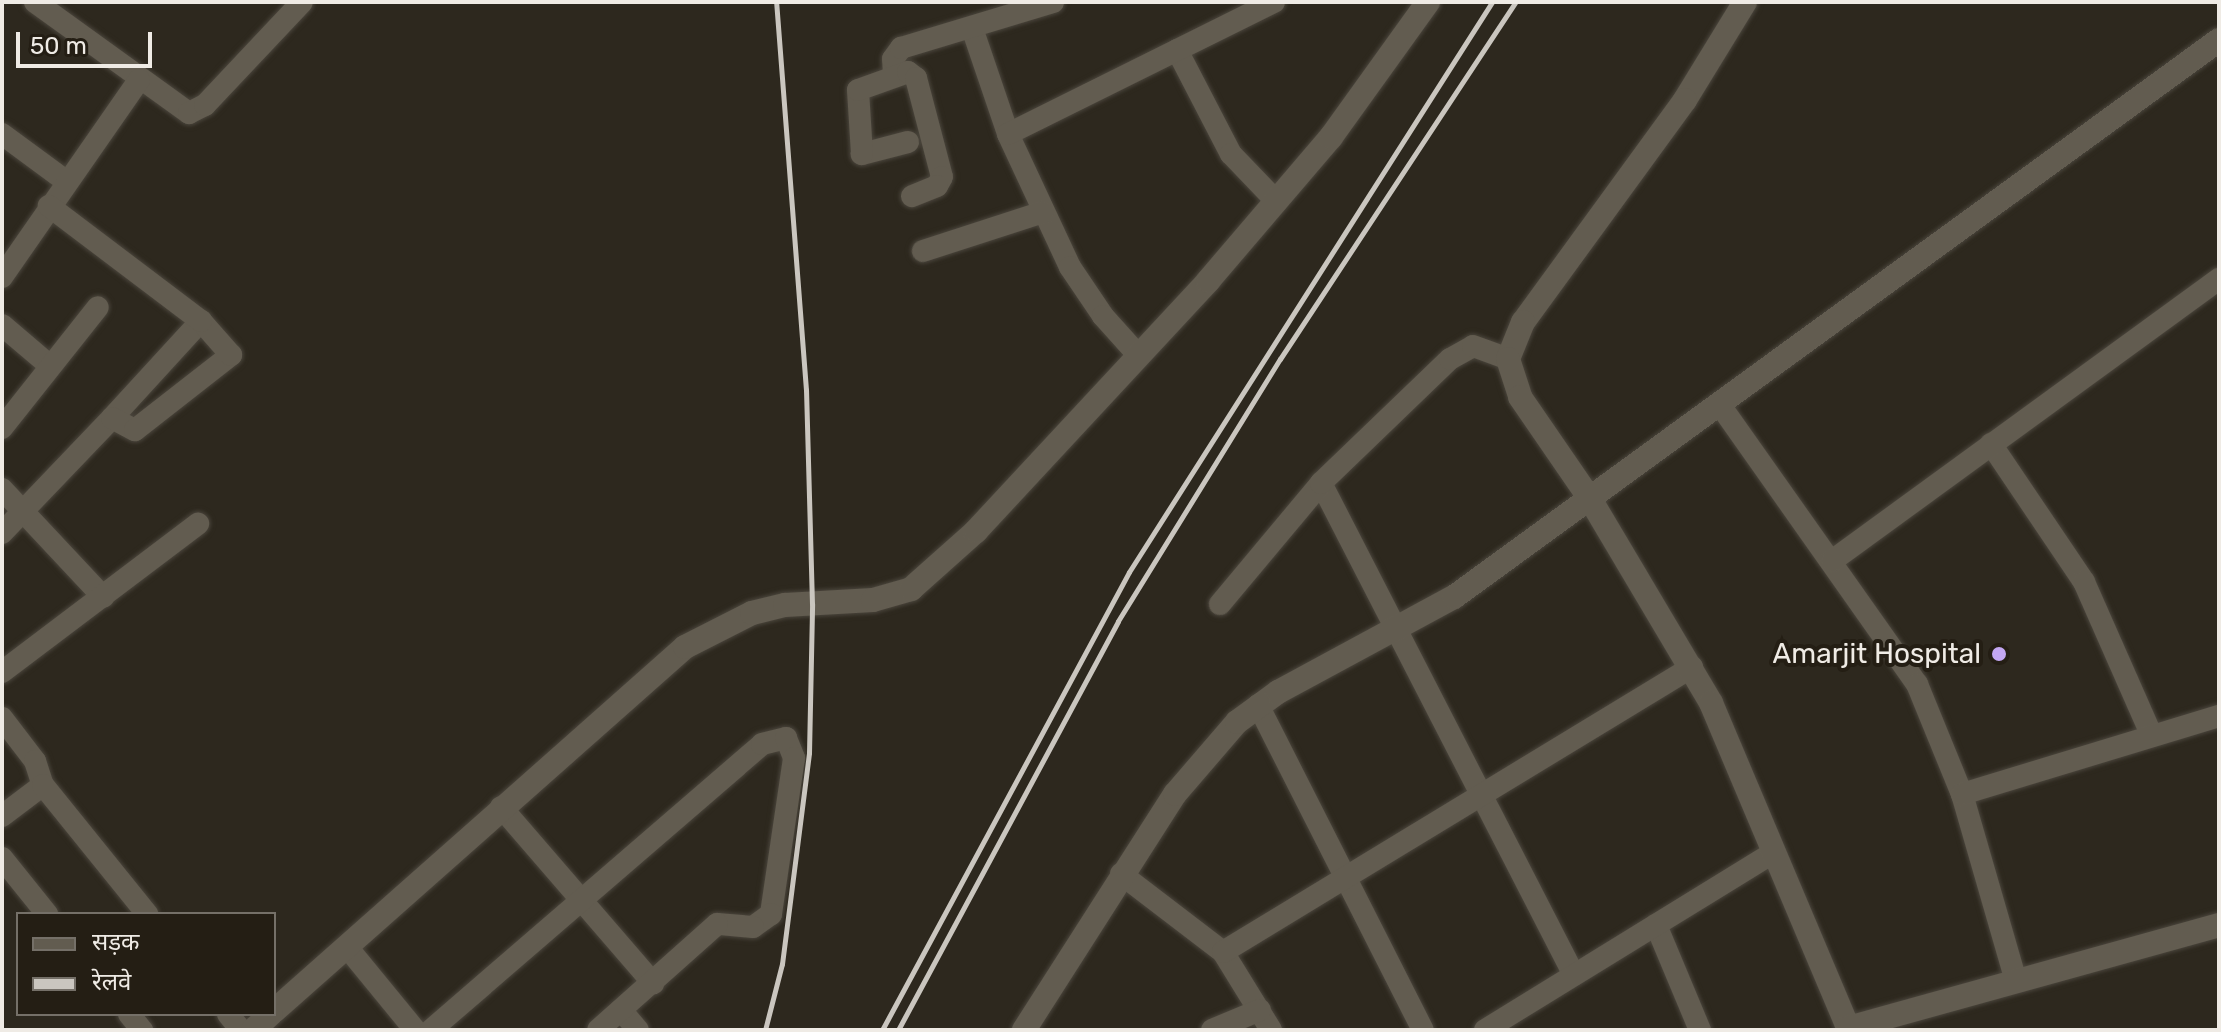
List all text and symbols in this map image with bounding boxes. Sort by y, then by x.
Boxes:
scale bar [20,16,156,66]
text: 50 m [30,32,87,60]
place label: Amarjit Hospital [1773,637,1981,671]
marker: Amarjit Hospital [1988,643,2010,665]
legend [16,912,276,1016]
text: सड़क [92,928,140,956]
text: रेलवे [92,968,131,996]

